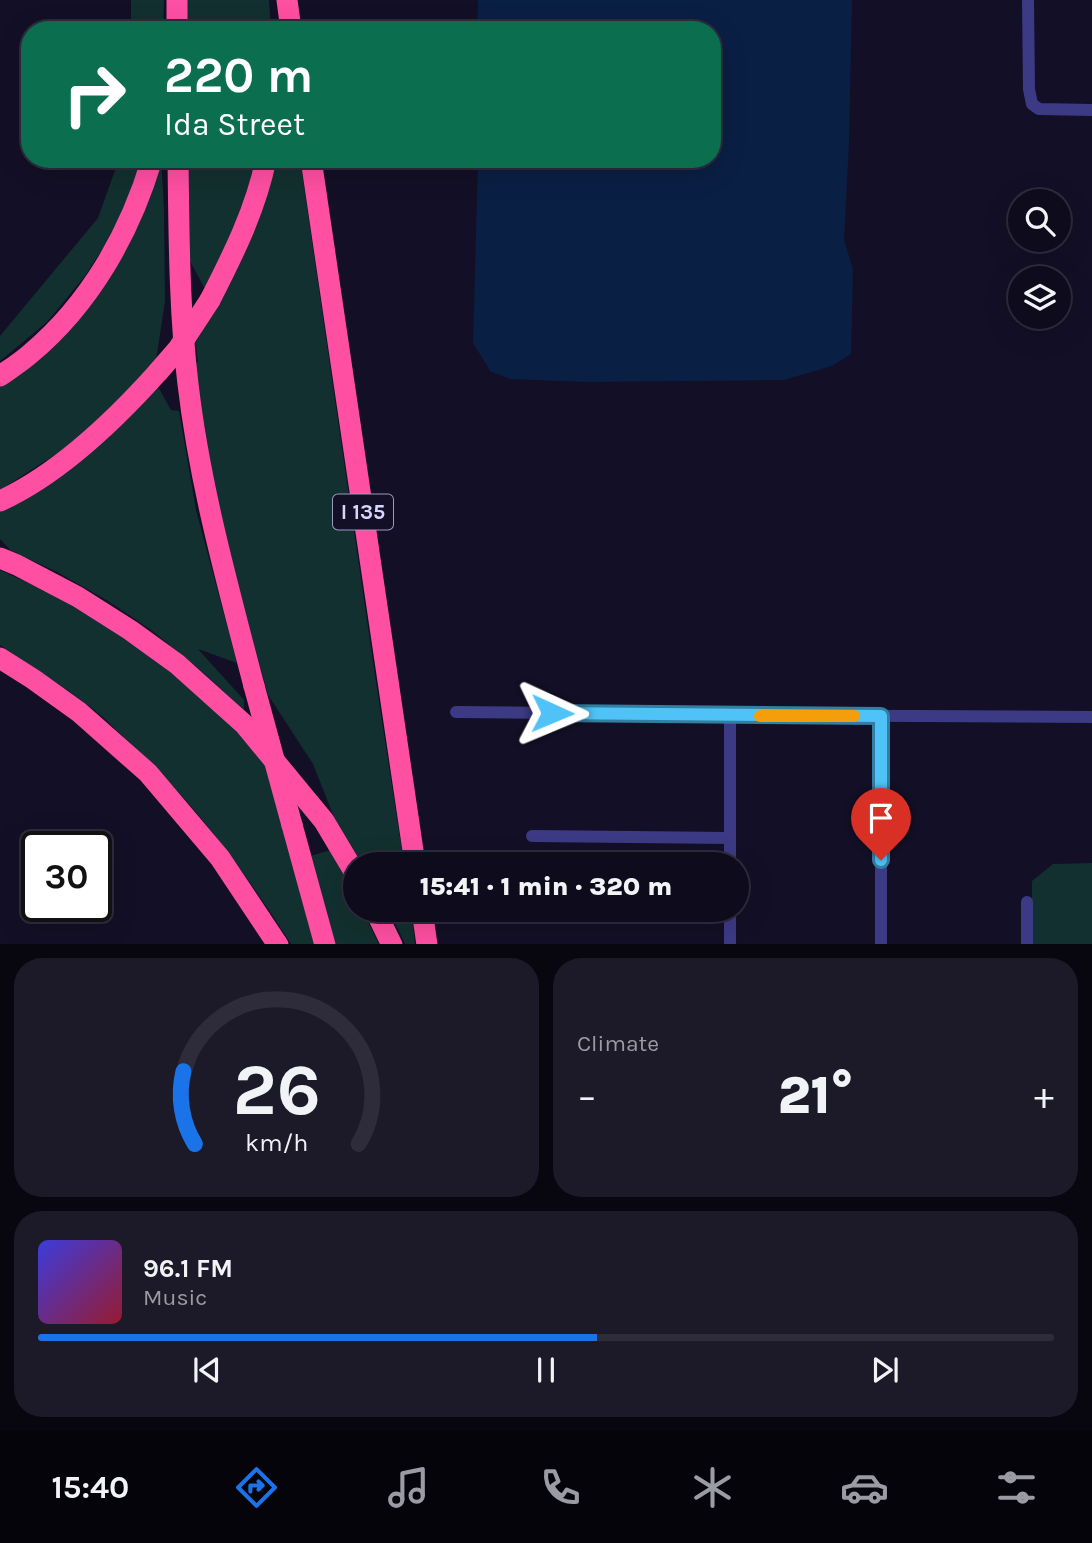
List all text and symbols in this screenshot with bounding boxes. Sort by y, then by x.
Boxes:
text: 220 m [164,47,313,104]
icon: right [49,49,140,140]
text: Ida Street [164,106,305,143]
map controls [1008,189,1071,329]
button: search [1008,189,1071,252]
button: layers [1008,266,1071,329]
road number: I 135 [333,494,393,530]
position arrow [515,676,589,750]
pin [851,788,911,860]
icon: arrive [862,799,900,837]
speed limit sign: 30 [21,831,112,922]
text: 15:41 · 1 min · 320 m [420,871,672,902]
text: Climate [577,1030,659,1057]
text: 26 [232,1047,321,1132]
text: 21° [778,1065,853,1126]
text: − [577,1074,597,1119]
text: + [1034,1074,1054,1119]
text: km/h [245,1127,308,1156]
text: 96.1 FM [143,1253,233,1284]
text: Music [143,1284,207,1311]
icon: previous [188,1351,226,1389]
icon: pause [527,1351,565,1389]
icon: next [866,1351,904,1389]
icon: directions [232,1463,281,1512]
icon: music [384,1463,433,1512]
icon: phone [536,1463,585,1512]
icon: climate [688,1463,737,1512]
icon: car [840,1463,889,1512]
icon: filters [992,1463,1041,1512]
text: 15:40 [51,1469,129,1506]

